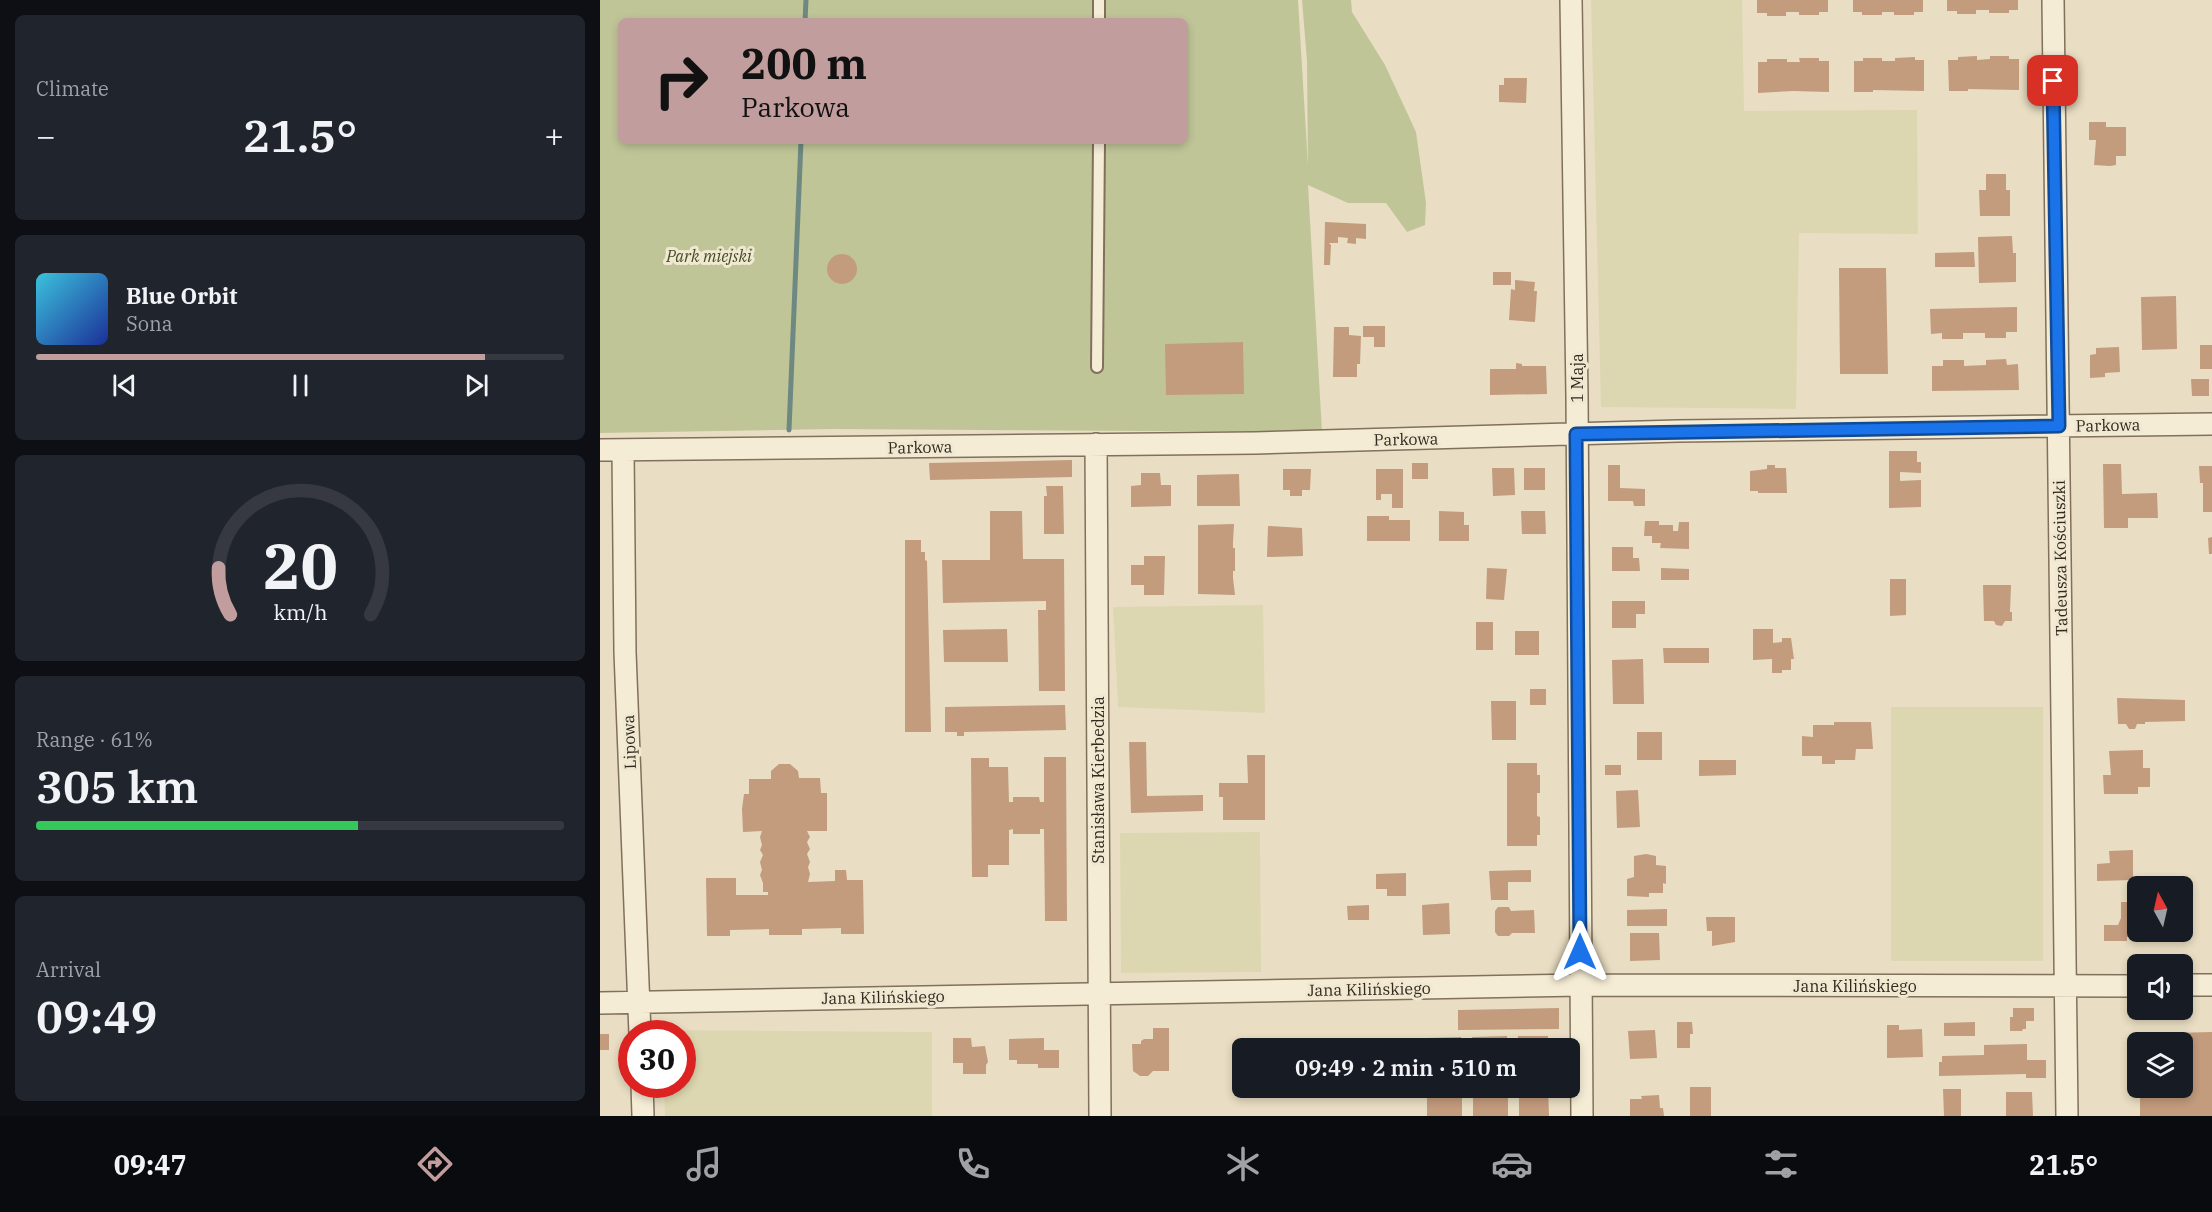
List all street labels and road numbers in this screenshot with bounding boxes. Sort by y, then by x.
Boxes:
street label: 1 Maja [1567,353,1587,403]
street label: Parkowa [2076,414,2141,436]
street label: Parkowa [1374,428,1439,450]
street label: Parkowa [888,436,953,458]
street label: Tadeusza Kościuszki [2049,480,2071,636]
street label: Stanisława Kierbedzia [1088,696,1108,864]
street label: Lipowa [618,714,640,770]
street label: Jana Kilińskiego [1793,976,1917,996]
street label: Jana Kilińskiego [1307,978,1431,1000]
street label: Jana Kilińskiego [821,986,945,1008]

